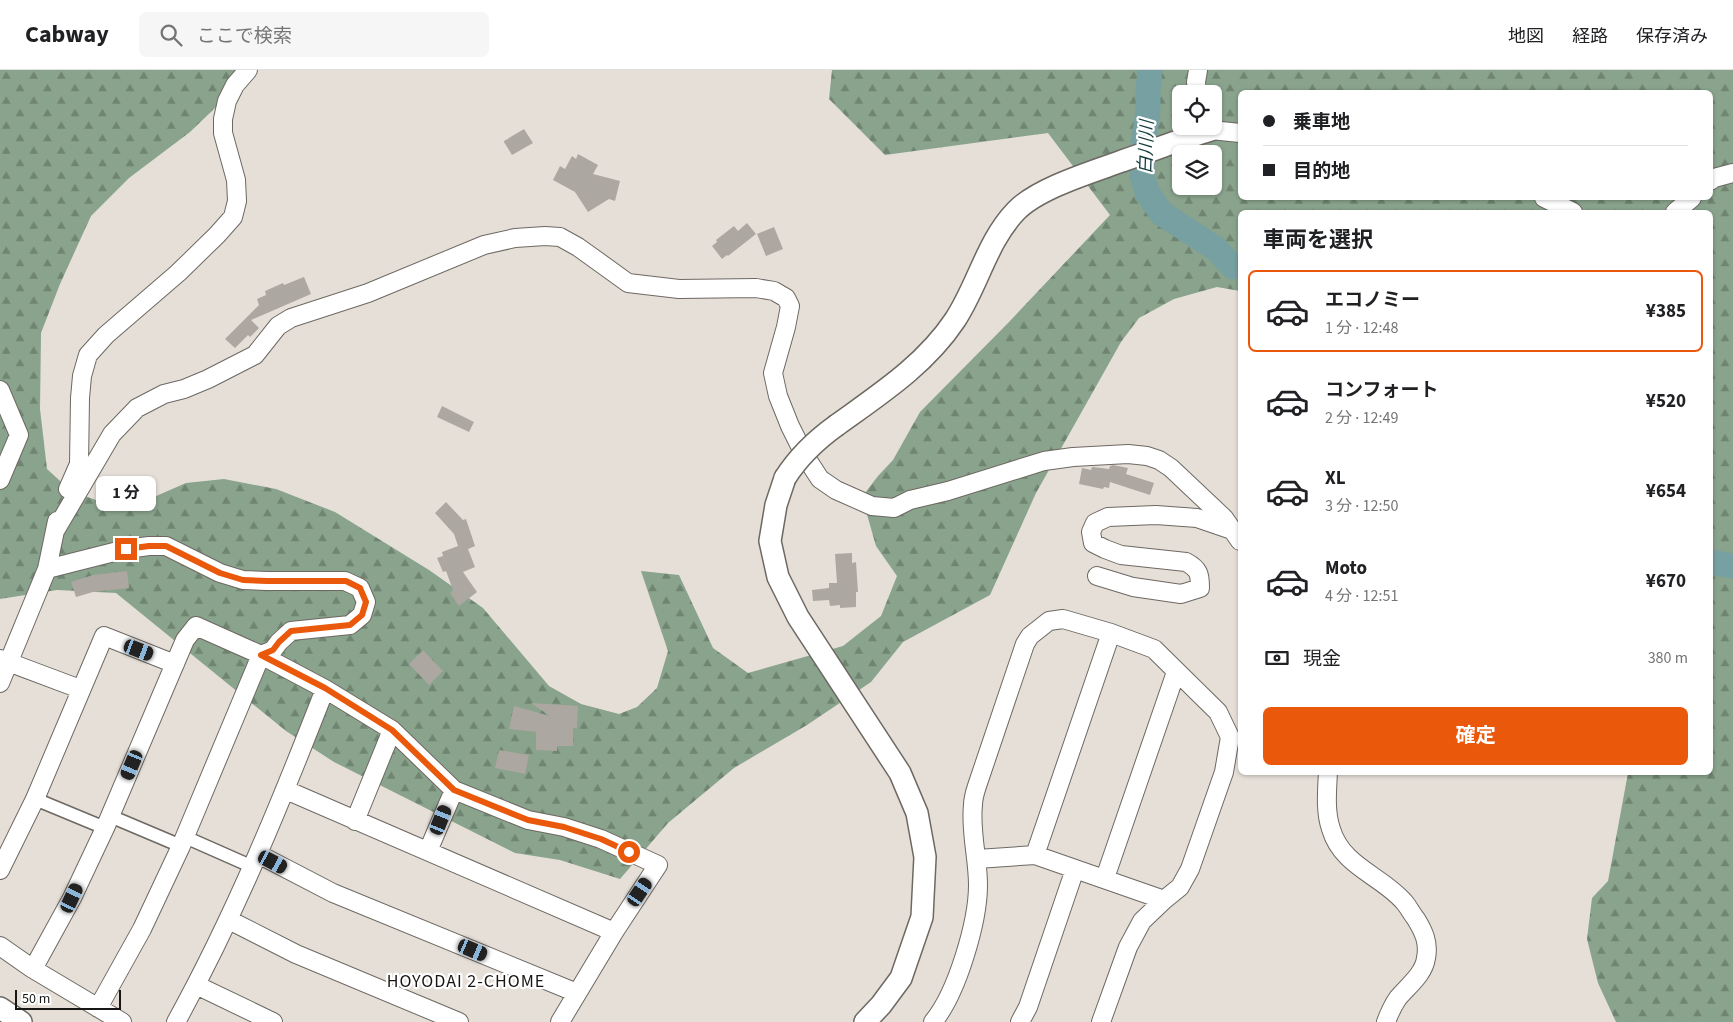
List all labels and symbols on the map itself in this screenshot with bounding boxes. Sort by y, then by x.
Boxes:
water label: 白川川 [1133,118,1160,174]
callout: 1 分 [96,476,156,512]
route end [115,538,137,560]
car [122,638,155,662]
car [119,748,144,782]
car [428,803,453,837]
route start [618,841,640,863]
car [256,848,289,876]
car [625,875,654,909]
car [58,881,85,915]
car [456,937,489,963]
district label: HOYODAI 2-CHOME [387,969,545,994]
scale bar [15,987,121,1010]

